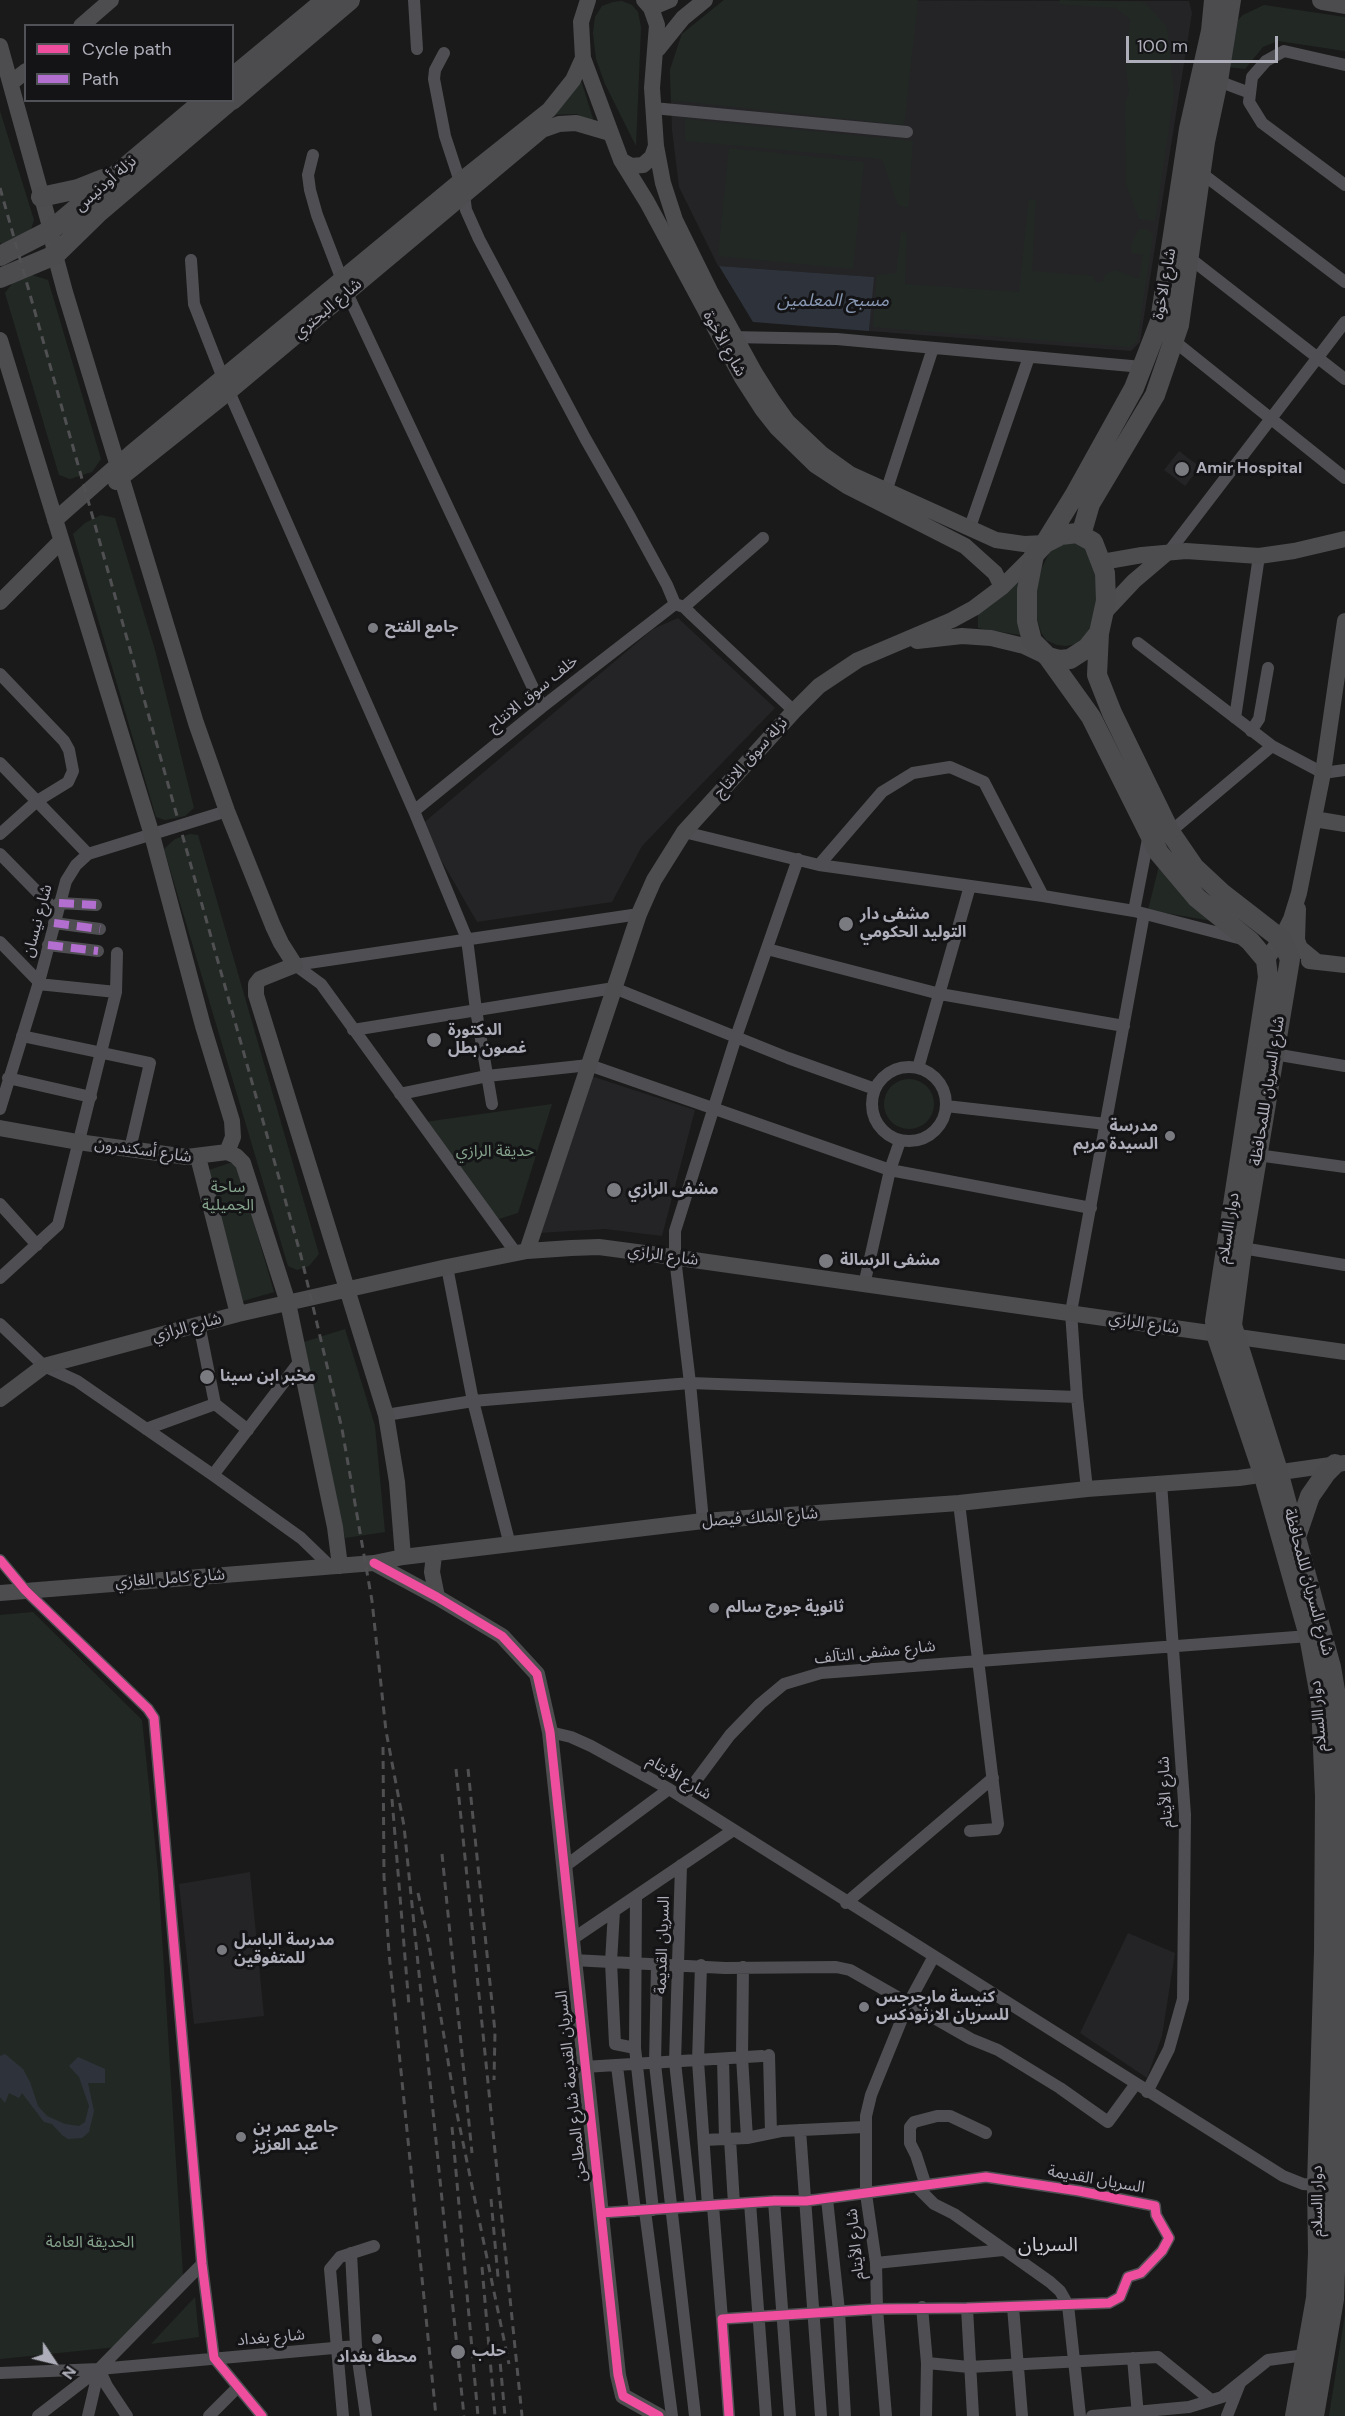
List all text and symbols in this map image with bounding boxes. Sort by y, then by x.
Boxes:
legend [24,24,234,102]
scale bar [1129,24,1280,62]
text: 100 m [1137,34,1188,58]
text: Cycle path [82,37,172,61]
text: Path [82,67,119,91]
street label: نزلة أودنيس [71,152,141,216]
street label: شارع الاخوة [1149,247,1181,321]
street label: شارع البحتري [290,275,366,343]
water label: مسبح المعلمين [777,290,889,312]
street label: شارع الأخوة [698,308,750,380]
place label: Amir Hospital [1196,459,1302,479]
marker: Amir Hospital [1173,460,1191,478]
place label: جامع الفتح [385,618,458,638]
marker: جامع الفتح [366,621,380,635]
street label: خلف سوق الانتاج [484,652,582,736]
street label: نزلة سوق الانتاج [710,714,792,802]
street label: شارع نيسان [19,882,57,960]
place label: مشفى دار التوليد الحكومي [860,905,966,943]
marker: مشفى دار التوليد الحكومي [837,915,855,933]
street label: شارع السريان لللمحافظة [1247,1015,1289,1167]
place label: الدكتورة غصون بطل [448,1021,527,1059]
marker: الدكتورة غصون بطل [425,1031,443,1049]
place label: مدرسة السيدة مريم [1073,1117,1158,1155]
marker: مدرسة السيدة مريم [1163,1129,1177,1143]
street label: شارع أسكندرون [93,1135,193,1167]
park label: حديقة الرازي [456,1142,534,1162]
park label: ساحة الجميلية [202,1178,254,1216]
place label: مشفى الرازي [628,1180,719,1200]
marker: مشفى الرازي [605,1181,623,1199]
street label: دوار االسلام [1214,1191,1244,1265]
street label: شارع الرازي [626,1242,700,1270]
place label: مشفى الرسالة [840,1251,940,1271]
marker: مشفى الرسالة [817,1252,835,1270]
street label: شارع الرازي [1107,1309,1181,1339]
street label: شارع الرازي [150,1310,224,1346]
place label: مخبر ابن سينا [220,1367,316,1387]
marker: مخبر ابن سينا [198,1368,216,1386]
street label: شارع الملك فيصل [701,1504,819,1532]
street label: شارع السريان لللمحافظة [1279,1506,1337,1658]
street label: شارع كامل الغازي [114,1566,226,1592]
place label: ثانوية جورج سالم [726,1598,844,1618]
marker: ثانوية جورج سالم [707,1601,721,1615]
street label: شارع مشفى التآلف [813,1637,937,1669]
street label: دوار االسلام [1306,1680,1332,1752]
street label: شارع الأيتام [643,1751,715,1805]
street label: شارع الأيتام [1155,1756,1177,1828]
street label: السريان القديمة [652,1896,674,1994]
place label: مدرسة الباسل للمتفوقين [234,1931,335,1969]
marker: مدرسة الباسل للمتفوقين [215,1943,229,1957]
place label: كنيسة مارجرجس للسريان الارثودكس [876,1988,1009,2026]
street label: السريان القديمة شارع المطاحن [552,1989,592,2183]
marker: كنيسة مارجرجس للسريان الارثودكس [857,2000,871,2014]
place label: جامع عمر بن عبد العزيز [253,2118,338,2156]
marker: جامع عمر بن عبد العزيز [234,2130,248,2144]
street label: السريان القديمة [1046,2162,1146,2198]
street label: دوار االسلام [1308,2165,1328,2237]
street label: شارع الأيتام [843,2207,869,2281]
park label: الحديقة العامة [46,2233,134,2253]
district label: السريان [1018,2234,1078,2258]
street label: شارع بغداد [236,2325,306,2351]
north arrow [24,2332,84,2392]
marker: محطة بغداد [370,2332,384,2346]
place label: حلب [472,2342,506,2362]
marker: حلب [449,2343,467,2361]
place label: محطة بغداد [337,2348,417,2368]
text: N [57,2362,81,2383]

